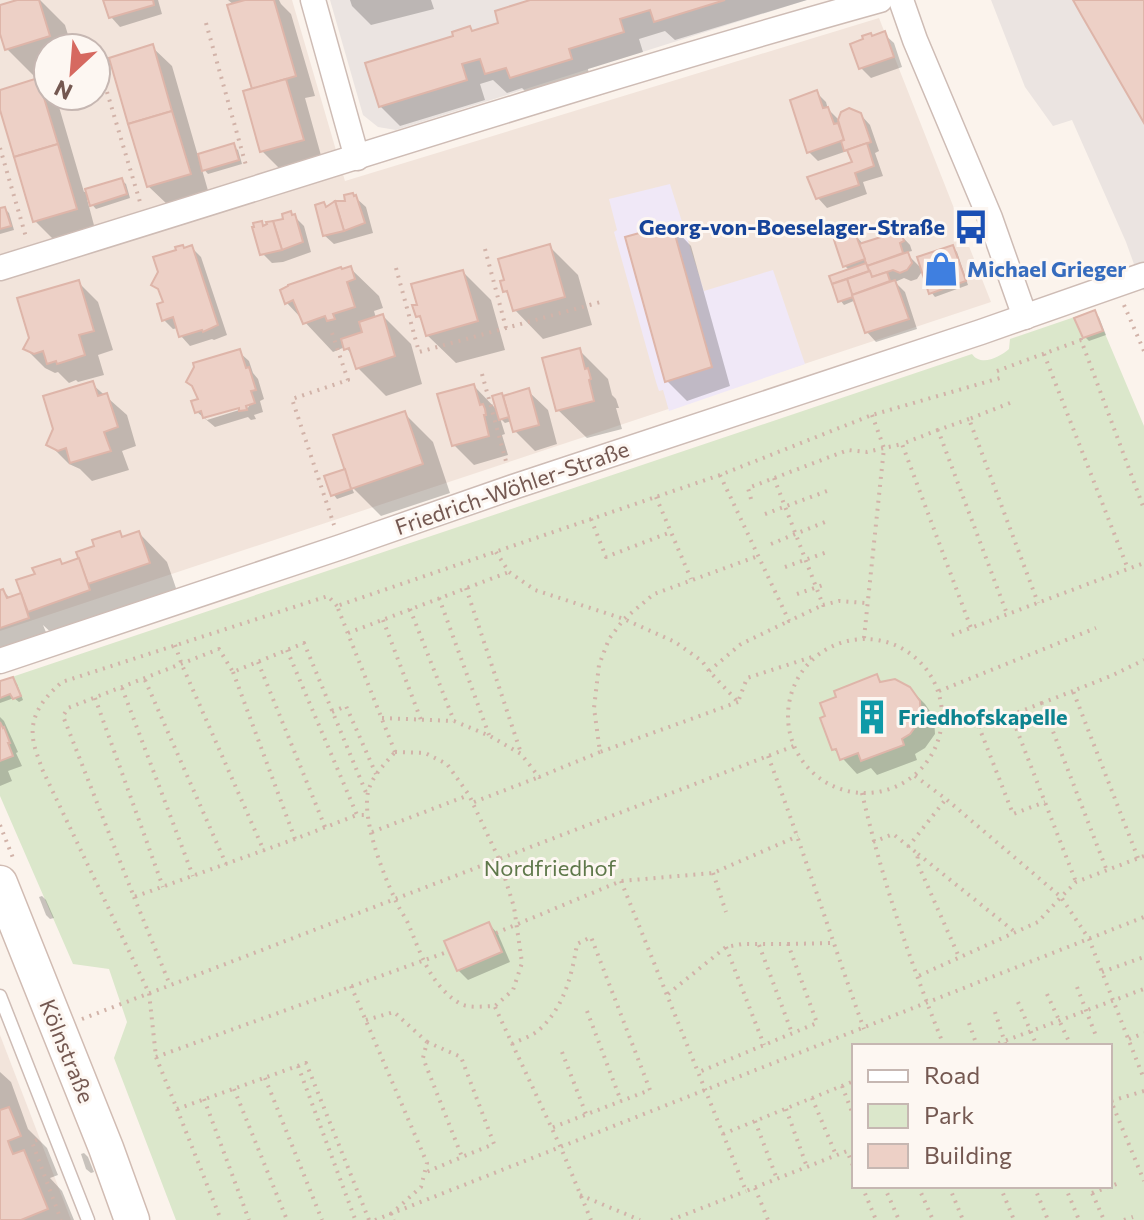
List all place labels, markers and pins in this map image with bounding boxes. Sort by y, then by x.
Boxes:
bus stop icon: Georg-von-Boeselager-Straße [952,208,990,246]
place label: Georg-von-Boeselager-Straße [639,213,945,240]
shop icon: Michael Grieger [922,250,960,288]
place label: Michael Grieger [967,255,1126,282]
building icon: Friedhofskapelle [853,698,891,736]
place label: Friedhofskapelle [898,703,1067,730]

